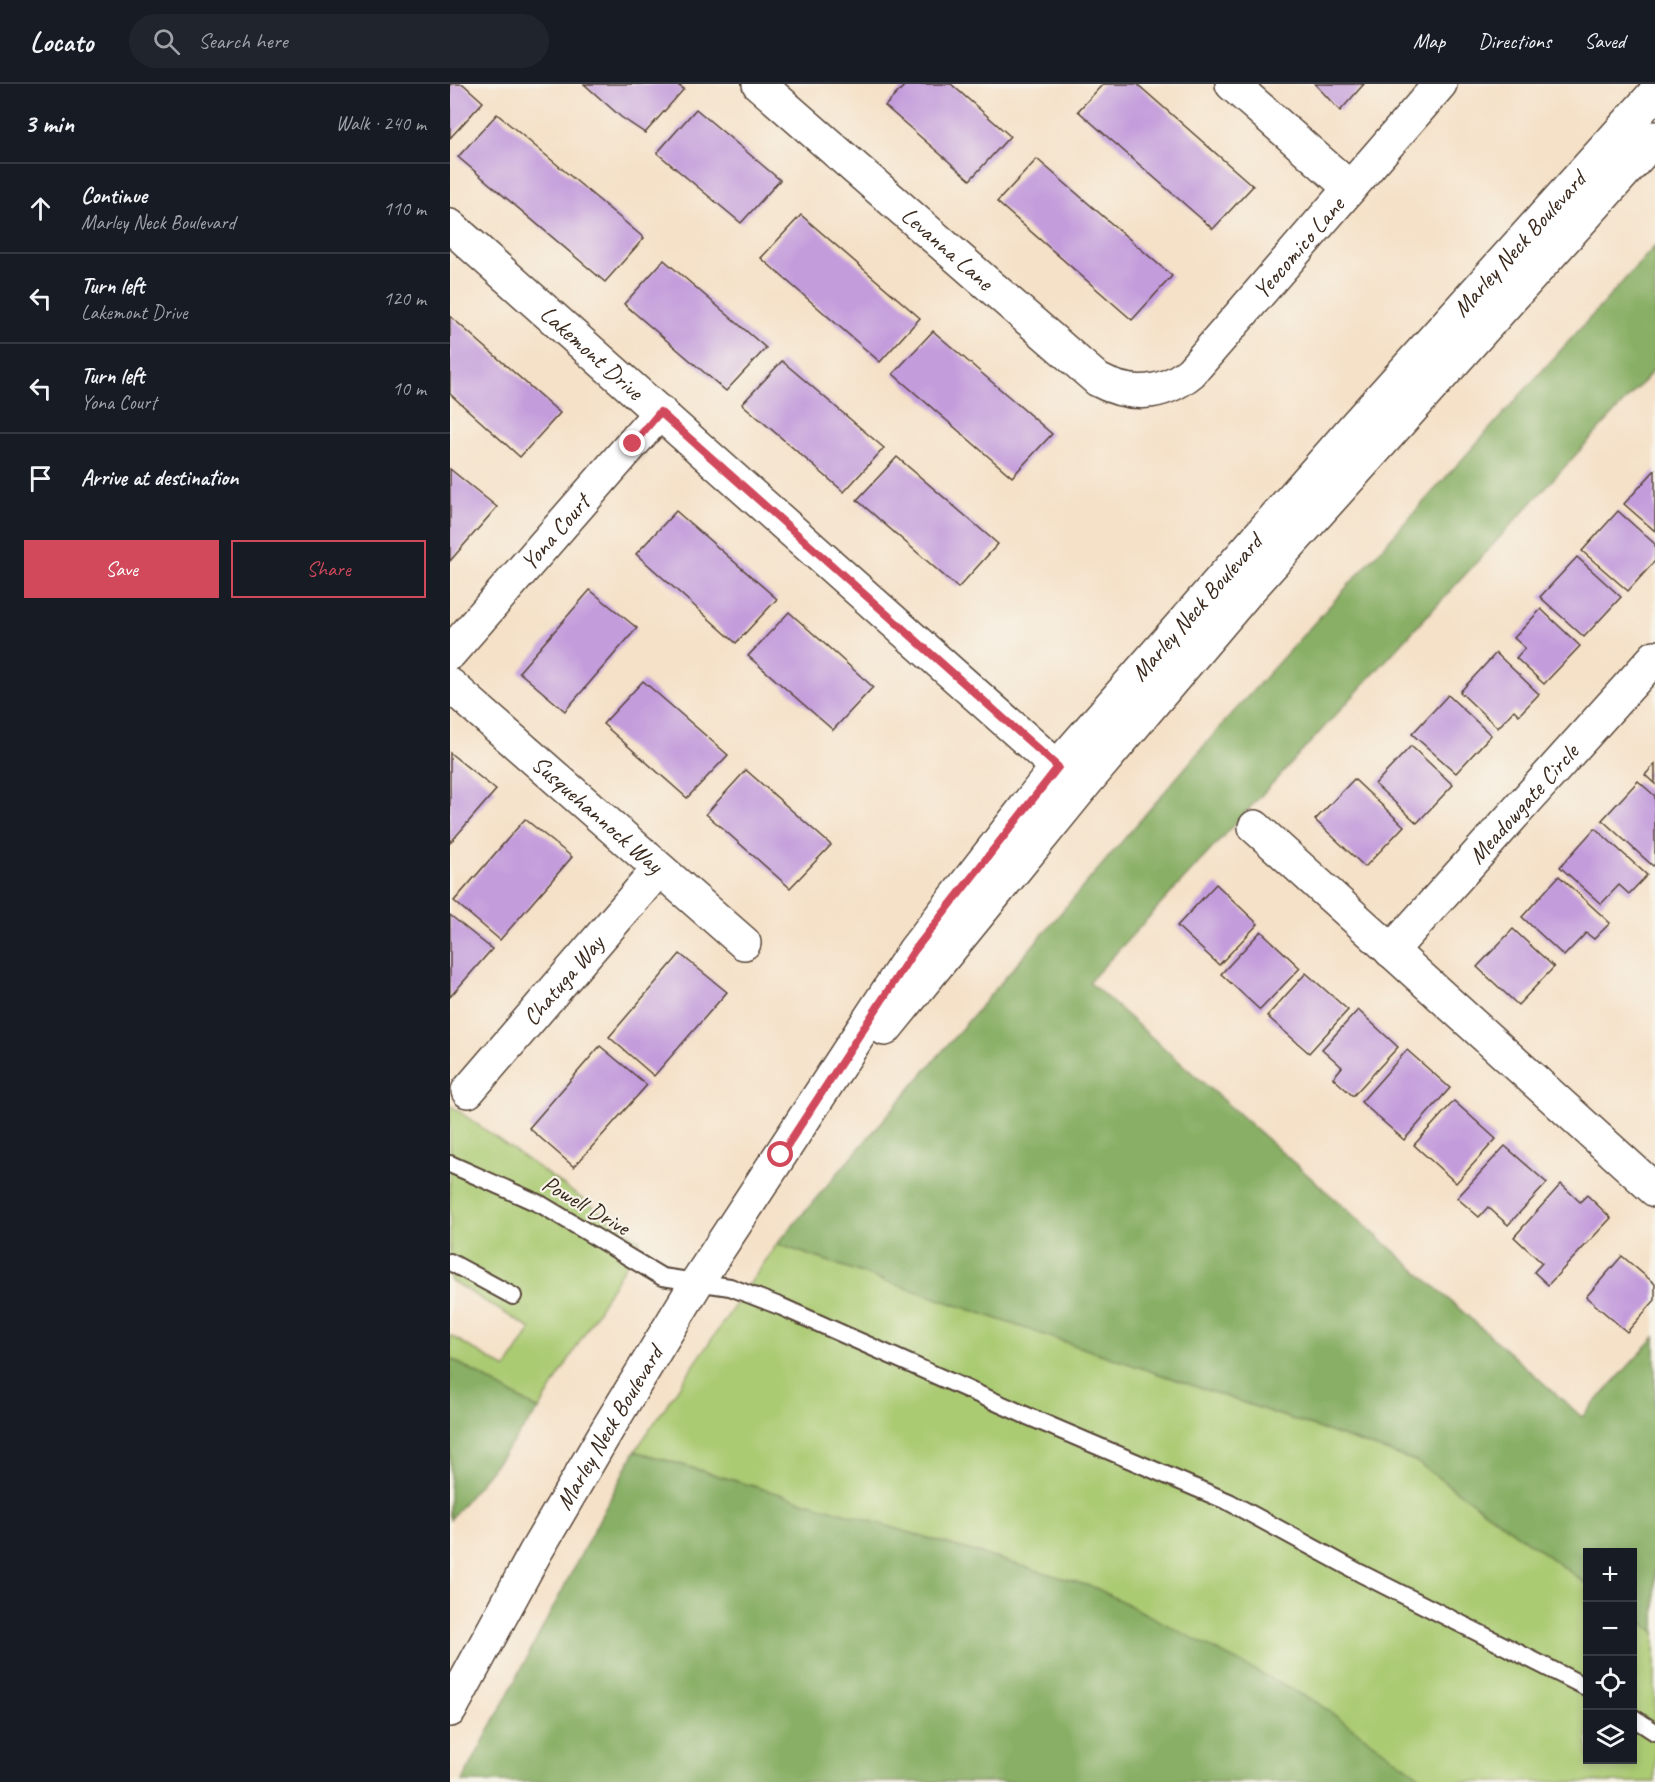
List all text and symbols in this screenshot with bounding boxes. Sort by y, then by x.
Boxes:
search box [129,14,549,68]
text: Locato [30,24,93,59]
icon: search [150,25,183,58]
text: Search here [198,27,288,55]
text: Map [1413,28,1445,54]
text: Directions [1478,28,1551,54]
text: Saved [1584,28,1625,54]
text: 3 min [24,107,74,140]
text: Walk · 240 m [336,111,426,136]
street label: Marley Neck Boulevard [1446,162,1595,323]
text: Continue [81,182,147,210]
street label: Yeocomico Lane [1246,189,1352,305]
icon: ahead [24,192,57,225]
text: 110 m [383,196,426,221]
street label: Levanna Lane [895,200,1001,298]
text: Marley Neck Boulevard [81,210,235,235]
text: Turn left [81,272,145,300]
icon: left [24,282,57,315]
text: 120 m [383,286,426,311]
street label: Lakemont Drive [534,299,651,408]
text: Lakemont Drive [81,300,187,325]
text: Turn left [81,362,145,390]
icon: left [24,372,57,405]
text: 10 m [392,376,426,401]
text: Yona Court [81,390,157,415]
route end [619,430,645,456]
icon: arrive [24,462,57,495]
text: Arrive at destination [81,464,238,492]
street label: Yona Court [514,486,598,577]
street label: Marley Neck Boulevard [1124,525,1271,687]
button: Save [24,540,219,598]
button: Share [231,540,426,598]
street label: Meadowgate Circle [1462,736,1586,870]
street label: Susquehannock Way [526,749,670,881]
street label: Chatuga Way [516,928,611,1032]
route start [767,1141,793,1167]
street label: Powell Drive [537,1168,637,1243]
street label: Marley Neck Boulevard [549,1337,671,1515]
map controls [1583,1548,1637,1764]
button: + [1583,1548,1637,1602]
button: − [1583,1602,1637,1656]
button: locate [1583,1656,1637,1710]
button: layers [1583,1710,1637,1764]

